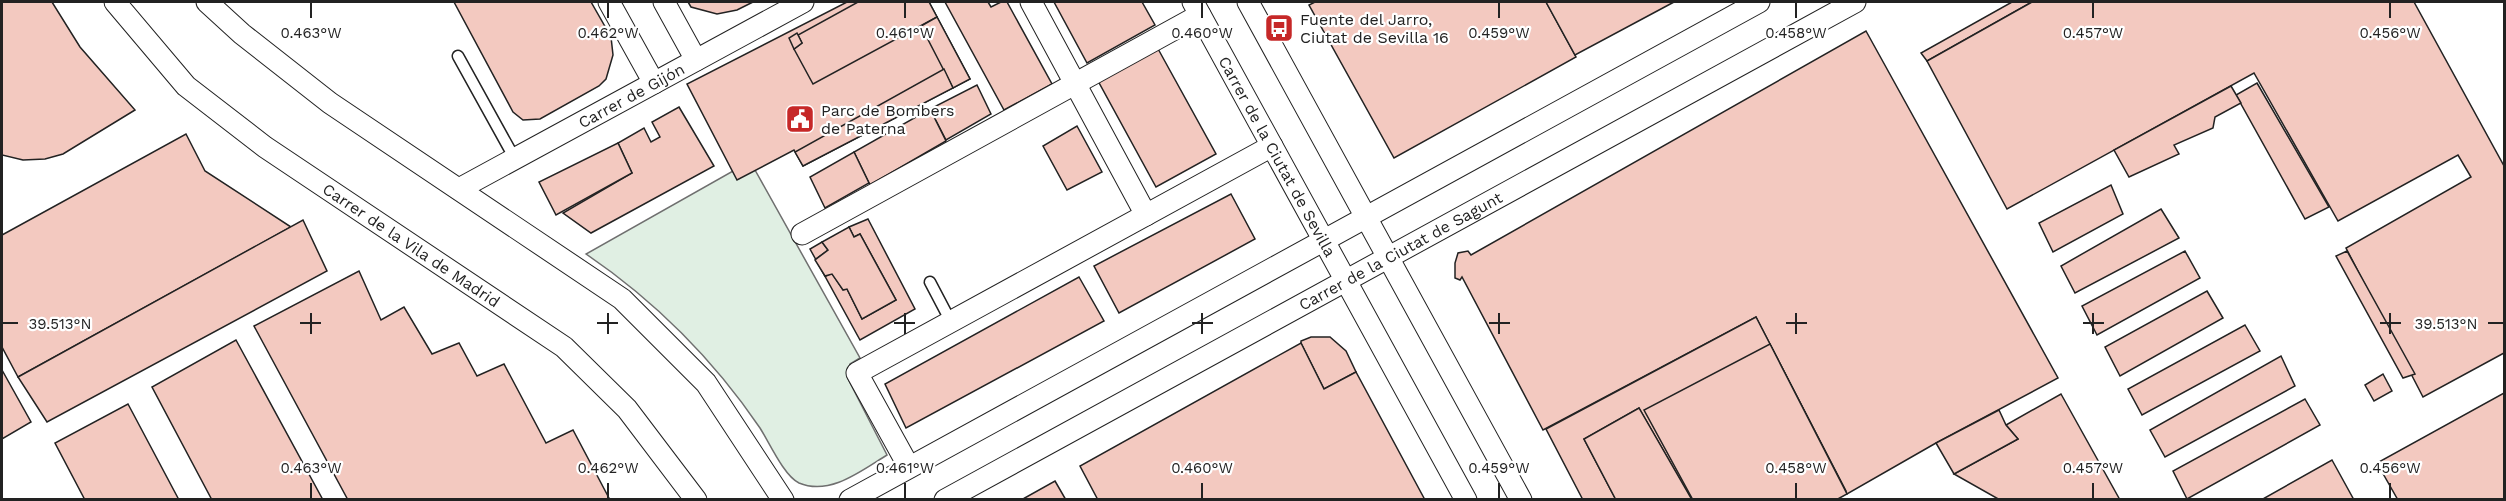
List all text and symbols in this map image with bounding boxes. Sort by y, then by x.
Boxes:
place label: Fuente del Jarro, Ciutat de Sevilla 16 [1300,10,1449,47]
bus stop icon: Fuente del Jarro, Ciutat de Sevilla 16 [1263,12,1295,44]
text: 0.463°W [280,24,342,42]
text: 0.462°W [577,24,639,42]
text: 0.461°W [876,24,934,42]
text: 0.460°W [1171,24,1233,42]
text: 0.459°W [1468,24,1530,42]
text: 0.458°W [1765,24,1827,42]
text: 0.457°W [2063,24,2123,42]
text: 0.456°W [2359,24,2421,42]
street label: Carrer de la Ciutat de Sevilla [1215,53,1340,260]
street label: Carrer de Gijón [575,59,688,132]
place label: Parc de Bombers de Paterna [821,101,954,138]
public building icon: Parc de Bombers de Paterna [784,103,816,135]
street label: Carrer de la Vila de Madrid [319,179,503,311]
street label: Carrer de la Ciutat de Sagunt [1295,188,1506,315]
text: 39.513°N [28,315,92,333]
text: 39.513°N [2414,315,2478,333]
text: 0.463°W [280,459,342,477]
text: 0.462°W [577,459,639,477]
text: 0.461°W [876,459,934,477]
text: 0.460°W [1171,459,1233,477]
text: 0.459°W [1468,459,1530,477]
text: 0.458°W [1765,459,1827,477]
text: 0.457°W [2063,459,2123,477]
text: 0.456°W [2359,459,2421,477]

